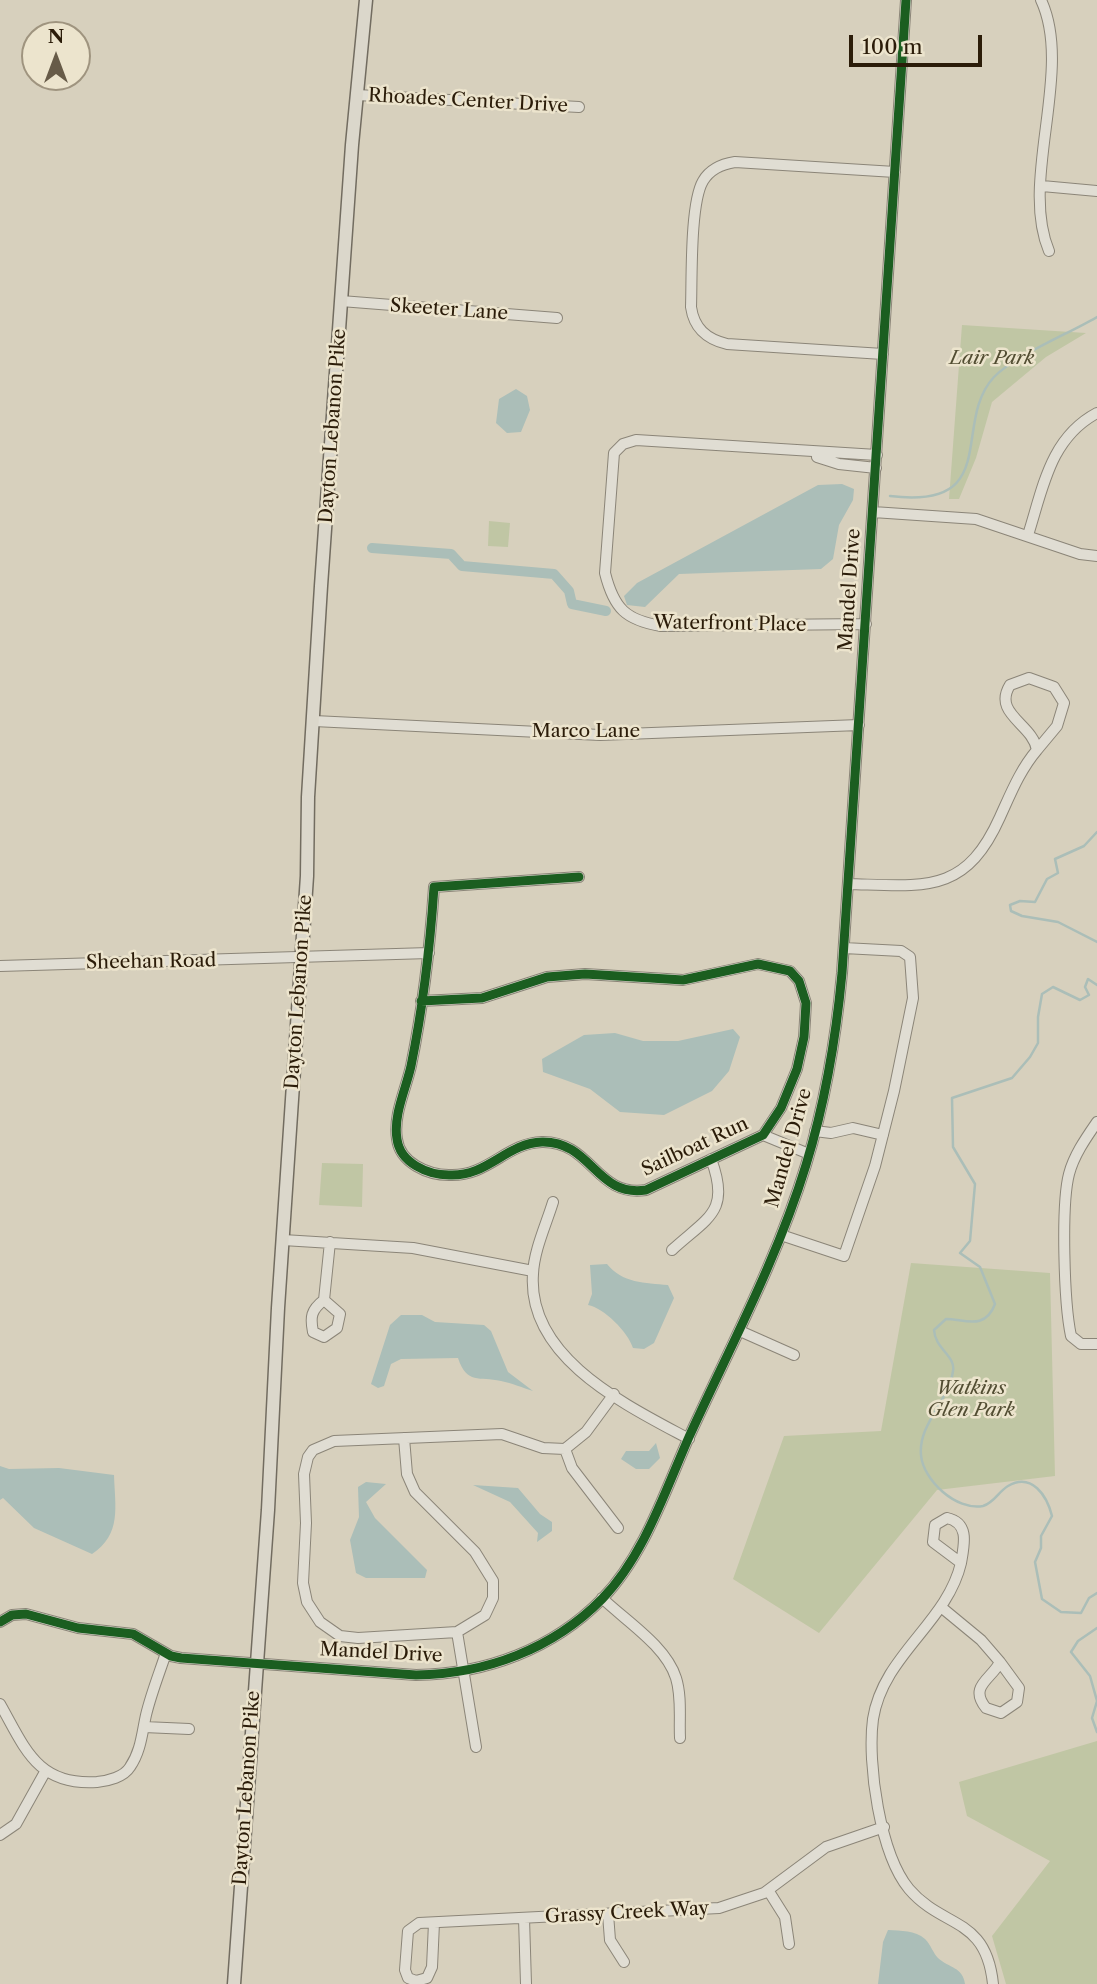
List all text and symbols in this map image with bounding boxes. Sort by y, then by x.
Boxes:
north arrow [21,21,91,91]
scale bar [852,21,985,65]
text: N [48,25,64,48]
text: 100 m [862,34,923,59]
street label: Rhoades Center Drive [368,84,568,118]
street label: Skeeter Lane [389,295,509,325]
street label: Dayton Lebanon Pike [315,328,351,524]
park label: Lair Park [950,348,1034,370]
street label: Mandel Drive [834,528,866,652]
street label: Waterfront Place [653,611,807,637]
street label: Marco Lane [532,721,640,743]
street label: Dayton Lebanon Pike [281,894,317,1090]
street label: Sheehan Road [86,949,216,975]
street label: Mandel Drive [761,1086,817,1210]
street label: Sailboat Run [638,1112,752,1182]
park label: Watkins Glen Park [927,1378,1015,1422]
street label: Mandel Drive [319,1638,443,1668]
street label: Dayton Lebanon Pike [229,1690,265,1886]
street label: Grassy Creek Way [544,1897,710,1929]

